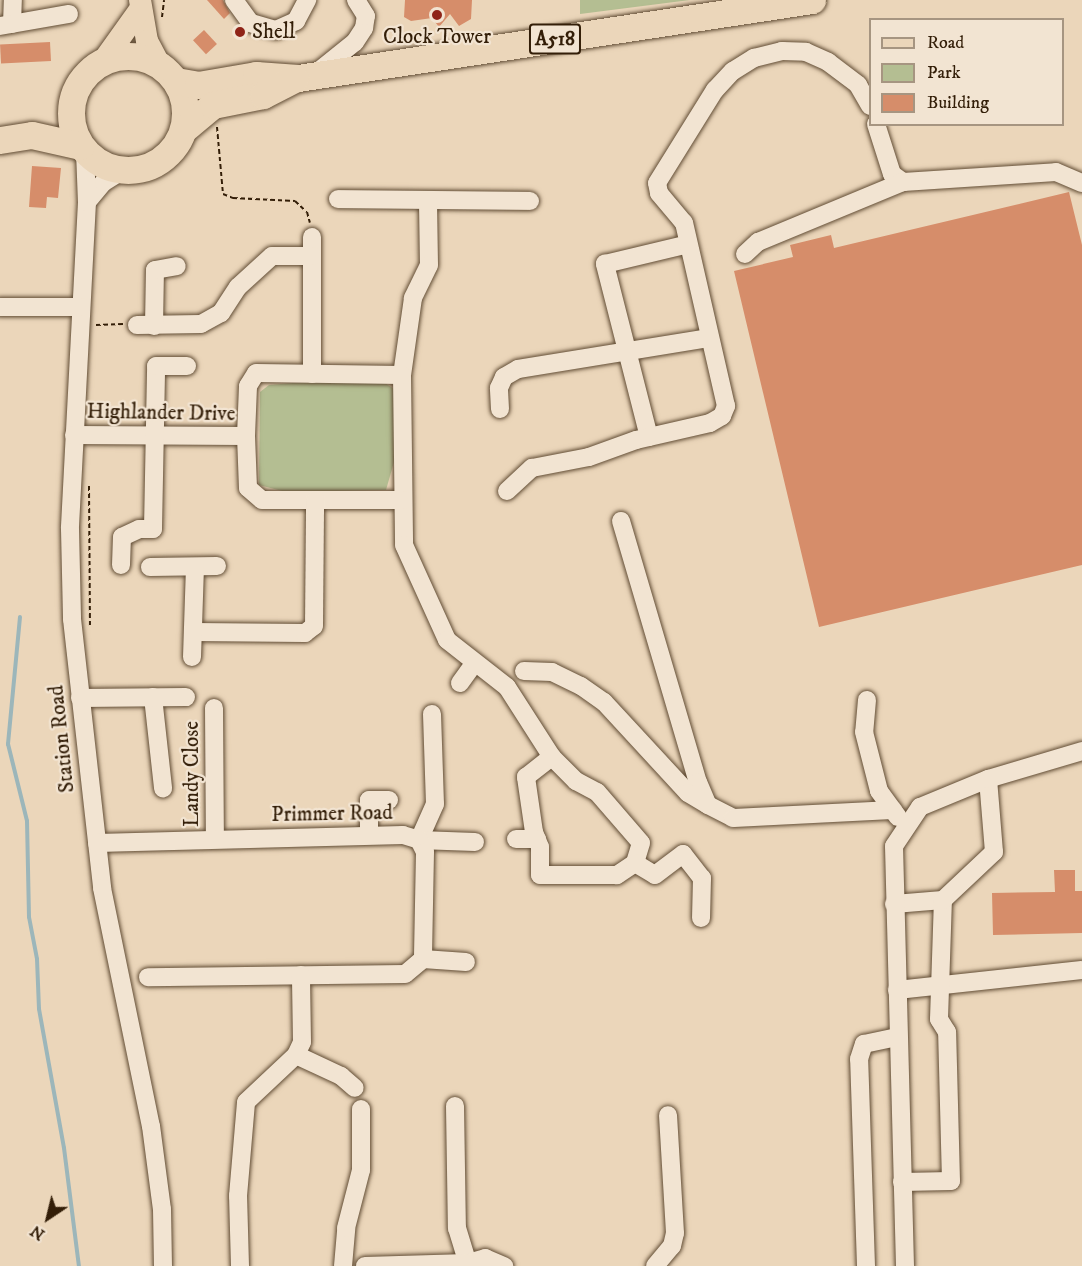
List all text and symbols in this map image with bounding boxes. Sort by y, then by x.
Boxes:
marker: Clock Tower [430,8,444,22]
legend [869,18,1064,126]
place label: Shell [252,19,295,45]
road number: A518 [528,22,582,56]
place label: Clock Tower [383,24,491,50]
marker: Shell [233,25,247,39]
text: Road [927,32,964,54]
text: Park [927,62,961,84]
text: Building [927,92,989,114]
street label: Highlander Drive [86,399,236,427]
street label: Station Road [44,684,80,794]
street label: Landy Close [179,721,205,827]
street label: Primmer Road [271,800,393,828]
north arrow [18,1188,78,1248]
text: N [27,1221,49,1245]

